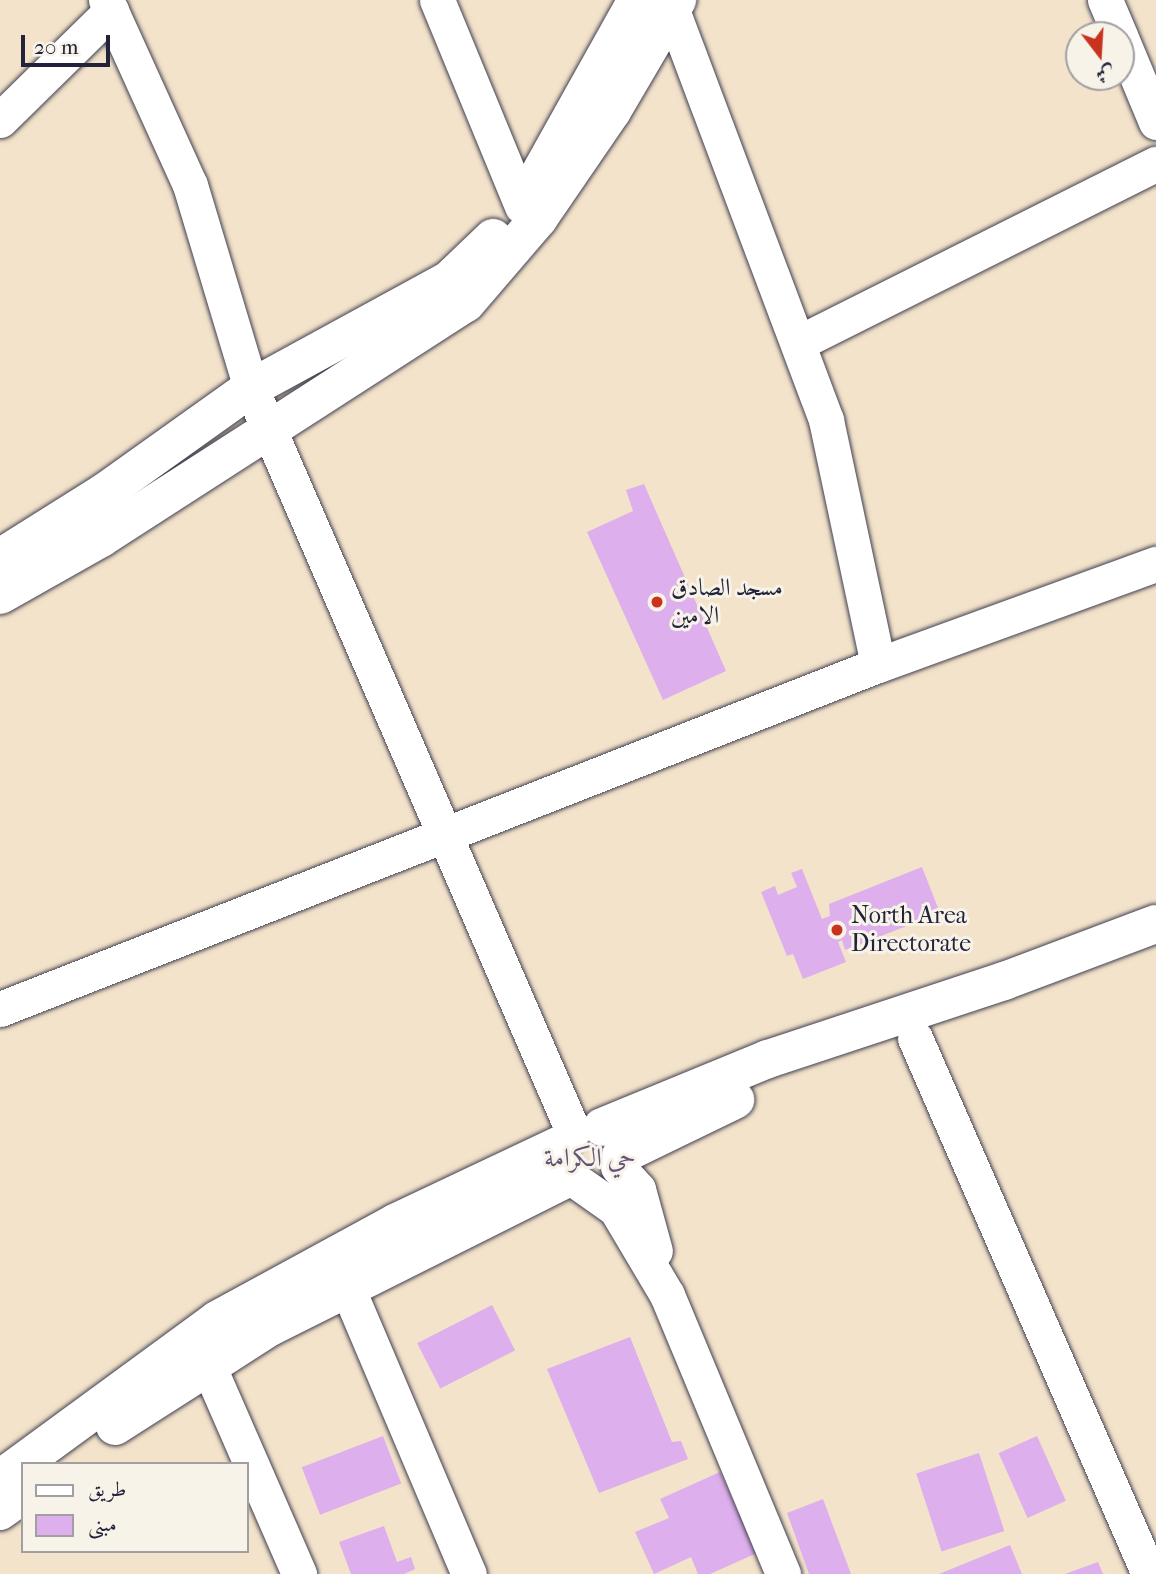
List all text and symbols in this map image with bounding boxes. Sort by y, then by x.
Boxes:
scale bar [24,21,114,65]
north arrow [1065,21,1135,91]
text: 20 m [34,35,78,59]
text: ش [1093,61,1118,87]
place label: مسجد الصادق الامين [671,574,783,630]
marker: مسجد الصادق الامين [649,594,665,610]
place label: North Area Directorate [851,902,971,958]
marker: North Area Directorate [829,922,845,938]
district label: حي الكرامة [544,1142,636,1174]
legend [21,1462,248,1553]
text: طريق [88,1477,126,1501]
text: مبنى [88,1512,117,1536]

